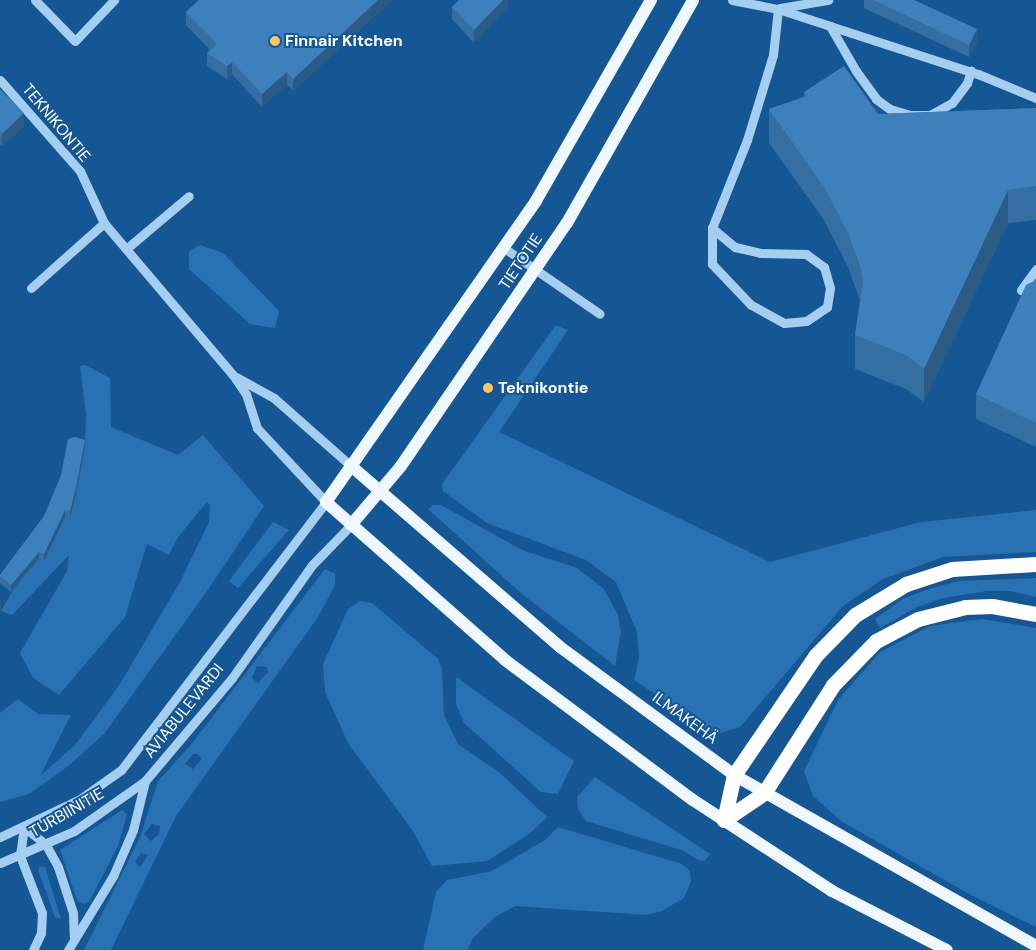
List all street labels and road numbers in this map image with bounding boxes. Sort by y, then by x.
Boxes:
street label: TEKNIKONTIE [18,80,94,166]
street label: TIETOTIE [495,230,547,294]
street label: AVIABULEVARDI [140,660,228,762]
street label: ILMAKEHÄ [649,688,721,748]
street label: TURBIINITIE [26,784,108,842]

